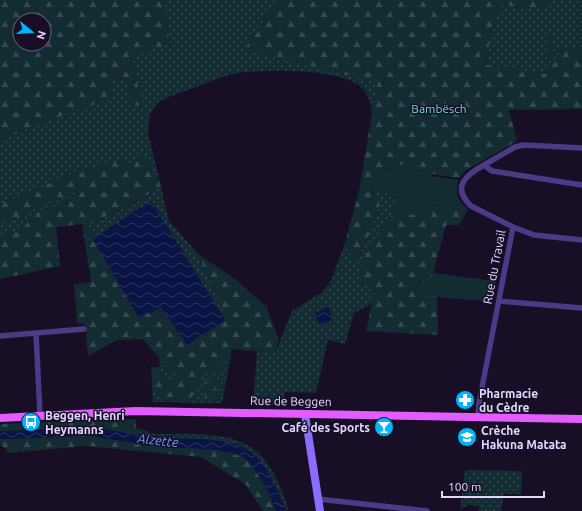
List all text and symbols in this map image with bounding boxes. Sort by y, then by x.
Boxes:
north arrow [12,12,52,52]
text: N [35,29,48,41]
park label: Bambësch [411,102,467,115]
street label: Rue du Travail [480,229,508,305]
place label: Pharmacie du Cèdre [479,387,538,414]
pharmacy icon: Pharmacie du Cèdre [454,389,476,411]
street label: Rue de Beggen [250,394,332,408]
place label: Beggen, Henri Heymanns [45,409,125,436]
bus stop icon: Beggen, Henri Heymanns [20,411,42,433]
bar icon: Café des Sports [373,416,395,438]
place label: Café des Sports [281,421,370,434]
place label: Crèche Hakuna Matata [481,424,566,451]
school or university icon: Crèche Hakuna Matata [456,426,478,448]
water label: Alzette [136,431,180,449]
scale bar [442,473,544,499]
text: 100 m [448,480,481,493]

